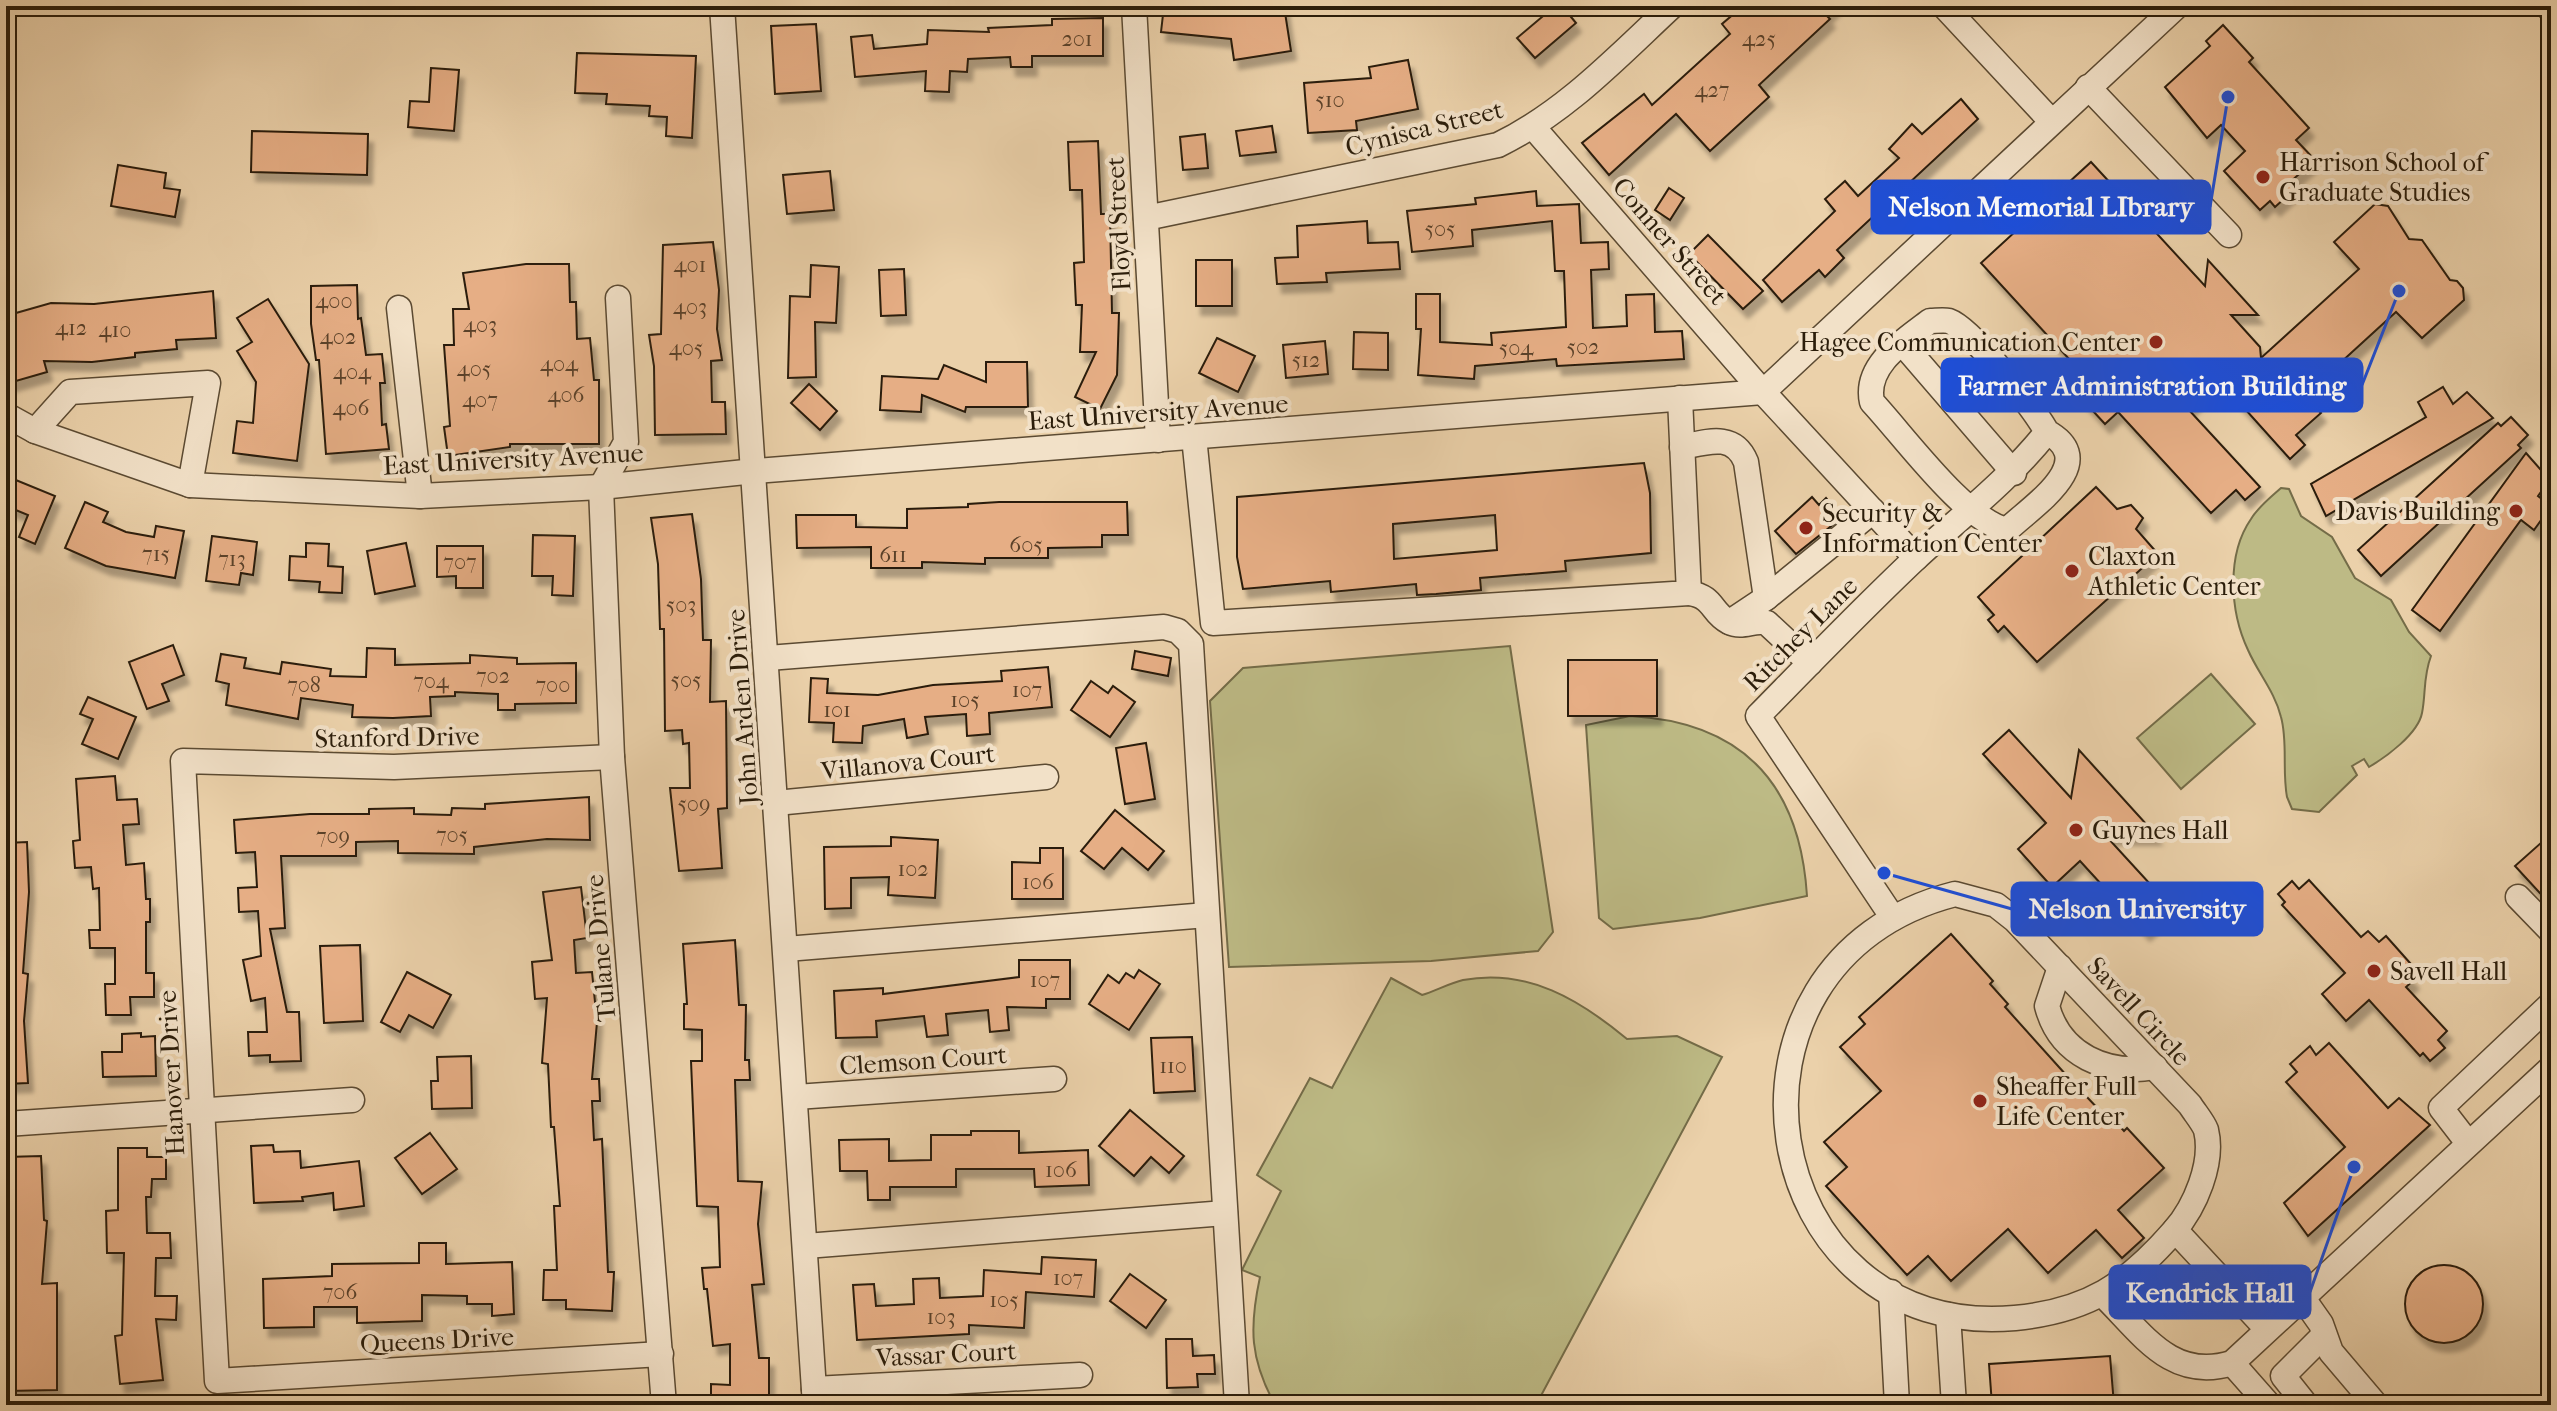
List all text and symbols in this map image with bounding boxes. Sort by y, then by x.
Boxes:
house number: 201 [1061,26,1093,52]
house number: 425 [1742,26,1776,52]
house number: 427 [1695,77,1729,103]
house number: 510 [1315,87,1345,113]
street label: Cynisca Street [1342,94,1507,163]
place label: Harrison School of Graduate Studies [2279,147,2490,208]
street label: Floyd Street [1099,155,1138,292]
marker: Harrison School of Graduate Studies [2254,168,2272,186]
street label: Conner Street [1606,171,1734,312]
callout: Nelson Memorial LIbrary [1872,181,2210,233]
text: Nelson Memorial LIbrary [1888,190,2196,223]
house number: 505 [1424,216,1456,242]
house number: 401 [674,252,706,278]
house number: 400 [315,288,353,314]
house number: 403 [673,294,707,320]
house number: 403 [463,312,497,338]
house number: 412 [55,315,87,341]
house number: 410 [99,317,131,343]
house number: 402 [320,324,356,350]
place label: Hagee Communication Center [1799,327,2140,358]
marker: Hagee Communication Center [2147,333,2165,351]
house number: 502 [1567,334,1599,360]
house number: 405 [669,335,703,361]
house number: 504 [1499,335,1534,361]
house number: 512 [1292,347,1320,373]
house number: 404 [540,351,579,377]
house number: 405 [457,356,491,382]
house number: 404 [333,359,372,385]
callout: Farmer Administration Building [1942,359,2362,411]
text: Farmer Administration Building [1958,369,2347,402]
house number: 406 [547,382,585,408]
house number: 407 [462,387,498,413]
street label: East University Avenue [1027,388,1289,437]
house number: 406 [332,395,370,421]
street label: East University Avenue [382,437,644,482]
place label: Davis Building [2336,496,2501,527]
place label: Security & Information Center [1822,498,2042,559]
marker: Davis Building [2507,502,2525,520]
marker: Security & Information Center [1797,519,1815,537]
house number: 605 [1009,532,1043,558]
house number: 715 [142,541,170,567]
place label: Claxton Athletic Center [2087,541,2261,602]
house number: 611 [879,542,907,568]
house number: 713 [218,546,246,572]
house number: 707 [443,549,477,575]
marker: Claxton Athletic Center [2063,562,2081,580]
street label: Ritchey Lane [1737,571,1864,698]
house number: 503 [666,592,696,618]
street label: John Arden Drive [720,608,765,808]
house number: 702 [476,663,510,689]
house number: 505 [670,667,702,693]
house number: 704 [413,668,450,694]
house number: 708 [287,672,321,698]
house number: 700 [536,672,570,698]
house number: 107 [1012,677,1042,703]
house number: 105 [950,687,980,713]
house number: 101 [823,697,851,723]
street label: Stanford Drive [314,721,480,754]
street label: Villanova Court [819,738,997,787]
house number: 509 [677,791,711,817]
place label: Guynes Hall [2092,815,2229,846]
marker: Guynes Hall [2067,821,2085,839]
house number: 705 [436,822,468,848]
house number: 709 [316,823,350,849]
house number: 102 [897,856,929,882]
house number: 106 [1022,869,1054,895]
street label: Tulane Drive [579,873,622,1023]
callout: Nelson University [2012,883,2262,935]
text: Nelson University [2028,892,2248,925]
street label: Savell Circle [2080,951,2197,1072]
place label: Savell Hall [2390,956,2507,987]
marker: Savell Hall [2365,962,2383,980]
house number: 107 [1030,967,1060,993]
street label: Hanover Drive [152,989,191,1157]
street label: Clemson Court [838,1039,1009,1082]
house number: 110 [1159,1053,1187,1079]
place label: Sheaffer Full Life Center [1996,1071,2137,1132]
marker: Sheaffer Full Life Center [1971,1092,1989,1110]
house number: 106 [1045,1157,1077,1183]
house number: 107 [1053,1265,1083,1291]
callout: Kendrick Hall [2110,1266,2310,1318]
text: Kendrick Hall [2126,1276,2294,1309]
house number: 706 [323,1279,357,1305]
house number: 105 [989,1287,1019,1313]
house number: 103 [927,1304,955,1330]
street label: Queens Drive [359,1321,515,1360]
street label: Vassar Court [874,1335,1018,1374]

